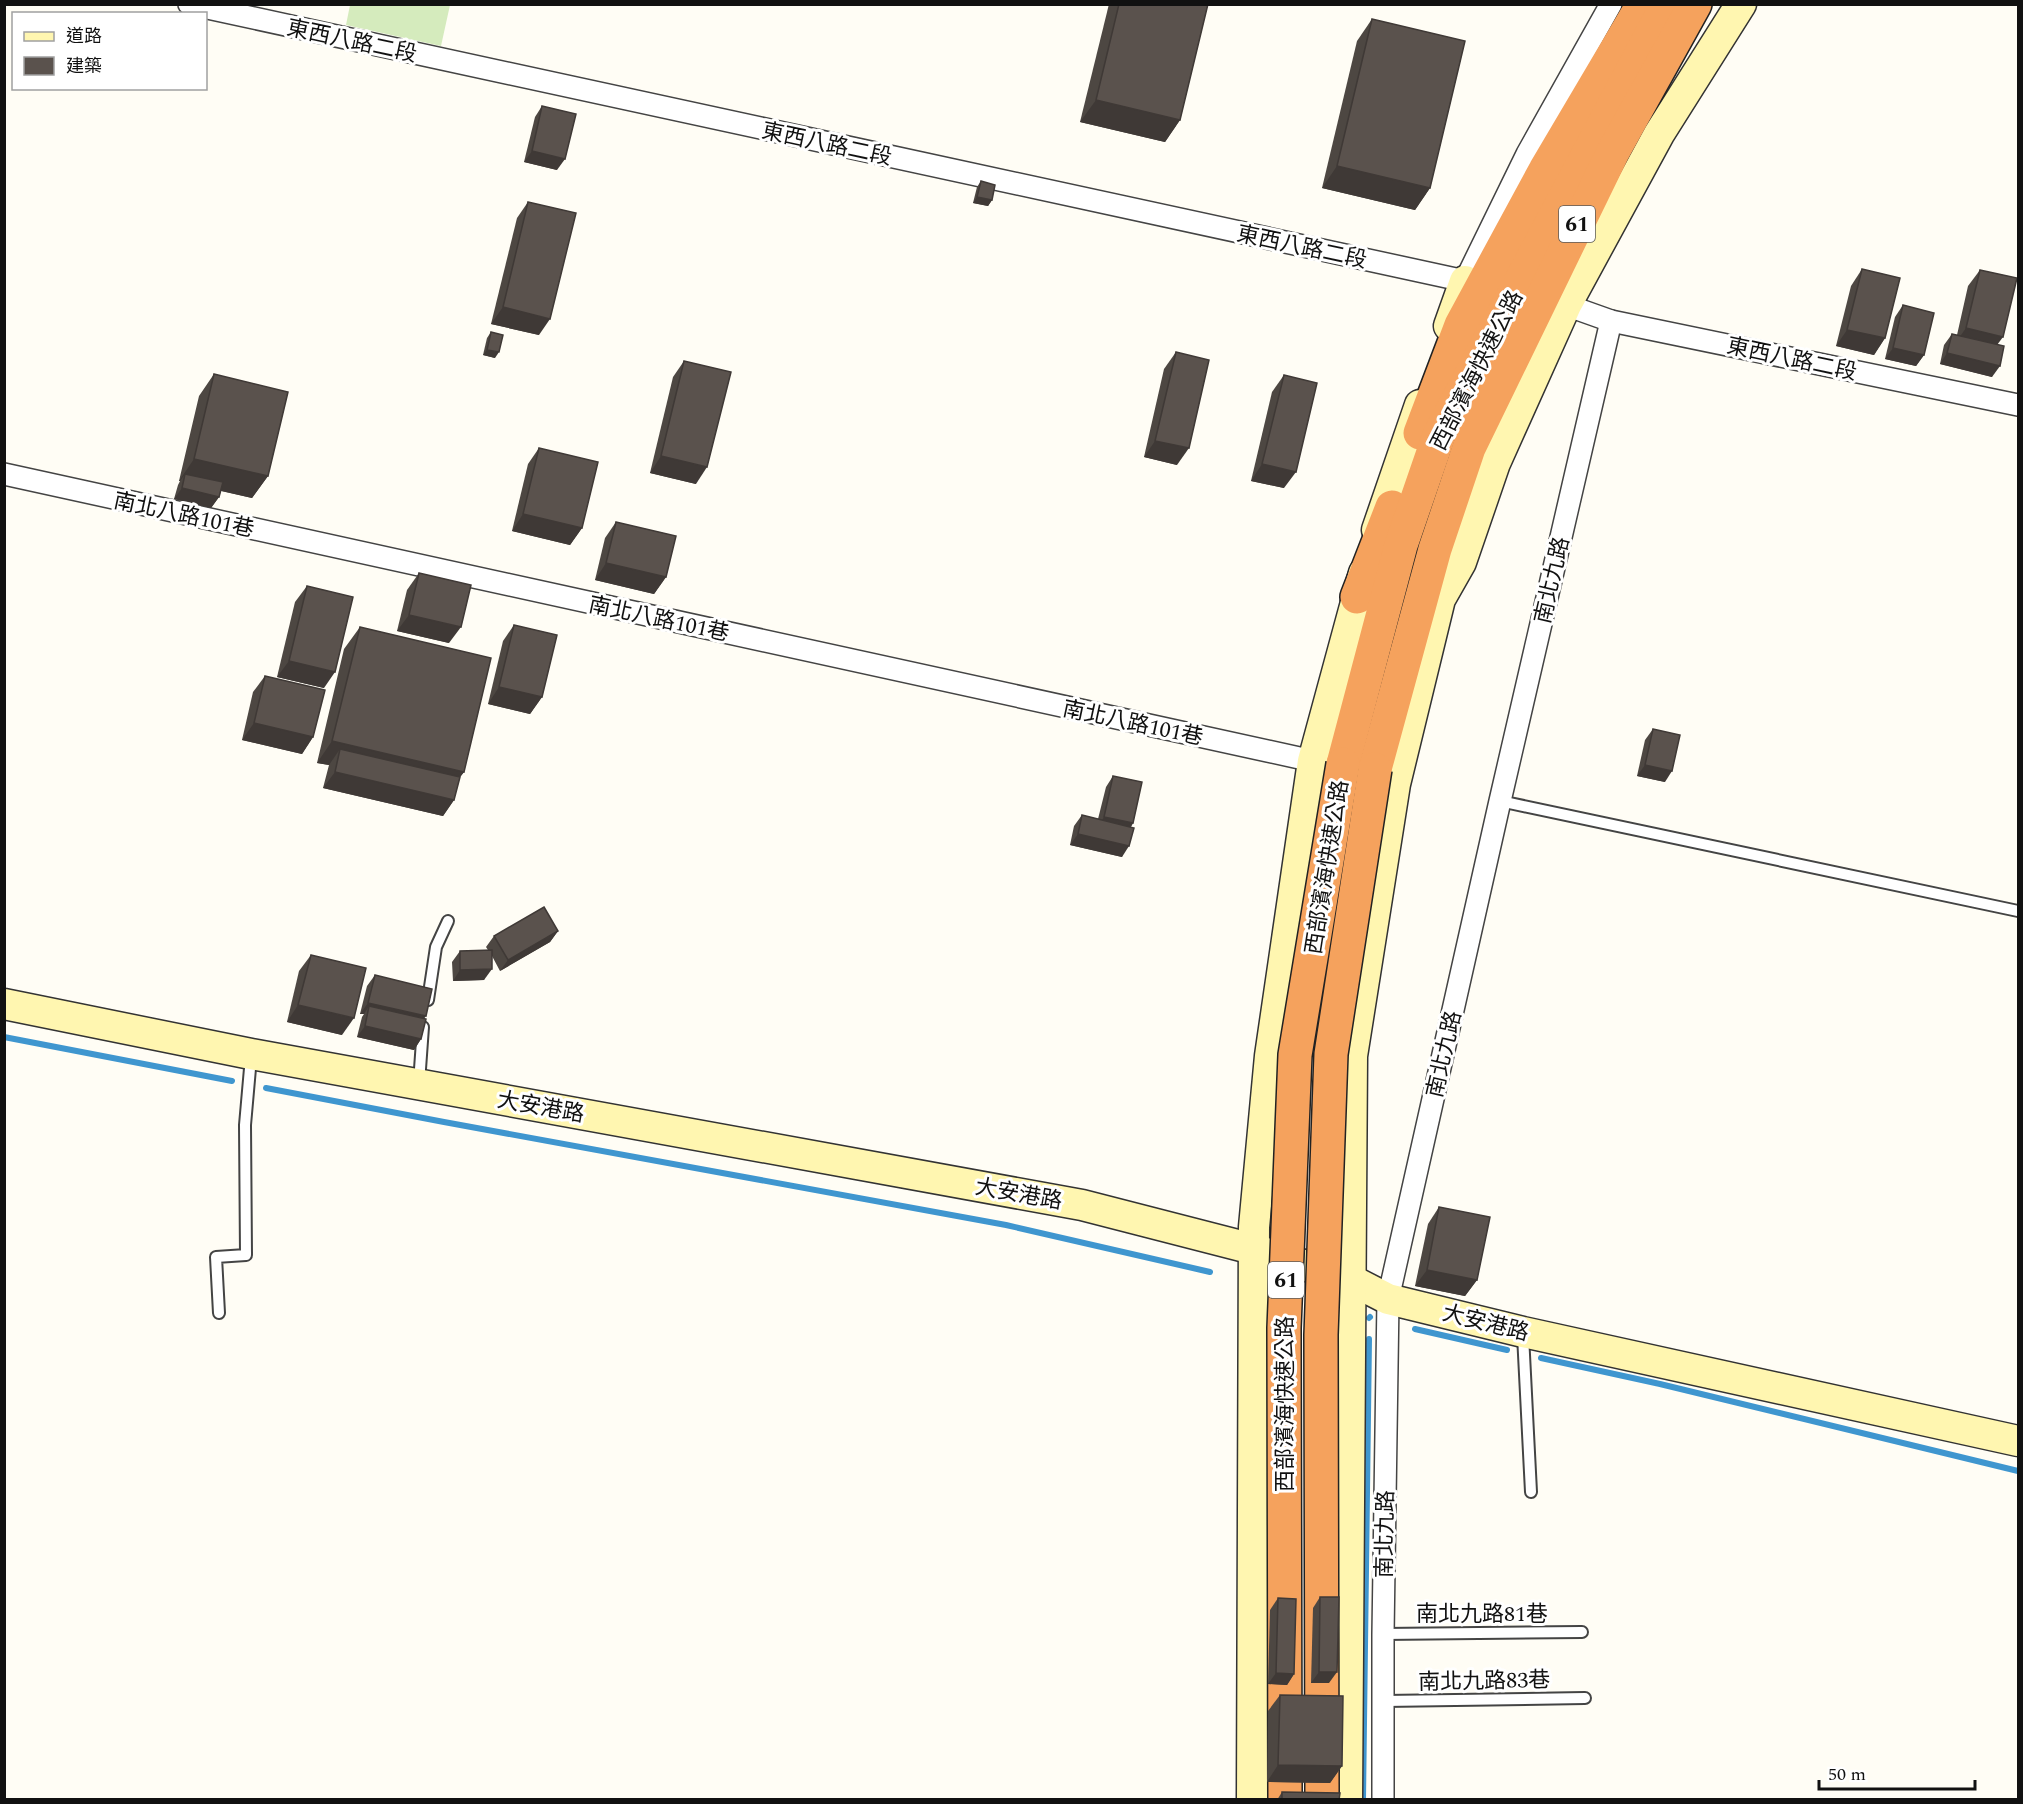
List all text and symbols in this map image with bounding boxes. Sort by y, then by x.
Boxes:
legend [12,12,207,90]
street label: 東西八路二段 [284,12,420,71]
text: 道路 [66,23,102,50]
text: 建築 [66,53,102,80]
street label: 東西八路二段 [759,115,895,174]
road number: 61 [1559,206,1595,242]
street label: 東西八路二段 [1234,218,1370,277]
street label: 西部濱海快速公路 [1423,285,1532,457]
street label: 東西八路二段 [1724,330,1860,389]
street label: 南北八路101巷 [110,484,257,546]
street label: 南北九路 [1526,534,1578,627]
street label: 南北八路101巷 [585,588,732,650]
street label: 南北八路101巷 [1059,692,1206,754]
street label: 西部濱海快速公路 [1297,778,1358,957]
street label: 南北九路 [1418,1008,1470,1101]
street label: 大安港路 [495,1084,587,1131]
street label: 大安港路 [973,1171,1065,1218]
road number: 61 [1268,1262,1304,1298]
street label: 大安港路 [1439,1297,1532,1350]
street label: 西部濱海快速公路 [1269,1316,1302,1492]
street label: 南北九路 [1368,1490,1403,1578]
street label: 南北九路81巷 [1416,1598,1548,1631]
street label: 南北九路83巷 [1418,1664,1550,1699]
scale bar [1819,1753,1975,1791]
text: 50 m [1828,1761,1866,1788]

